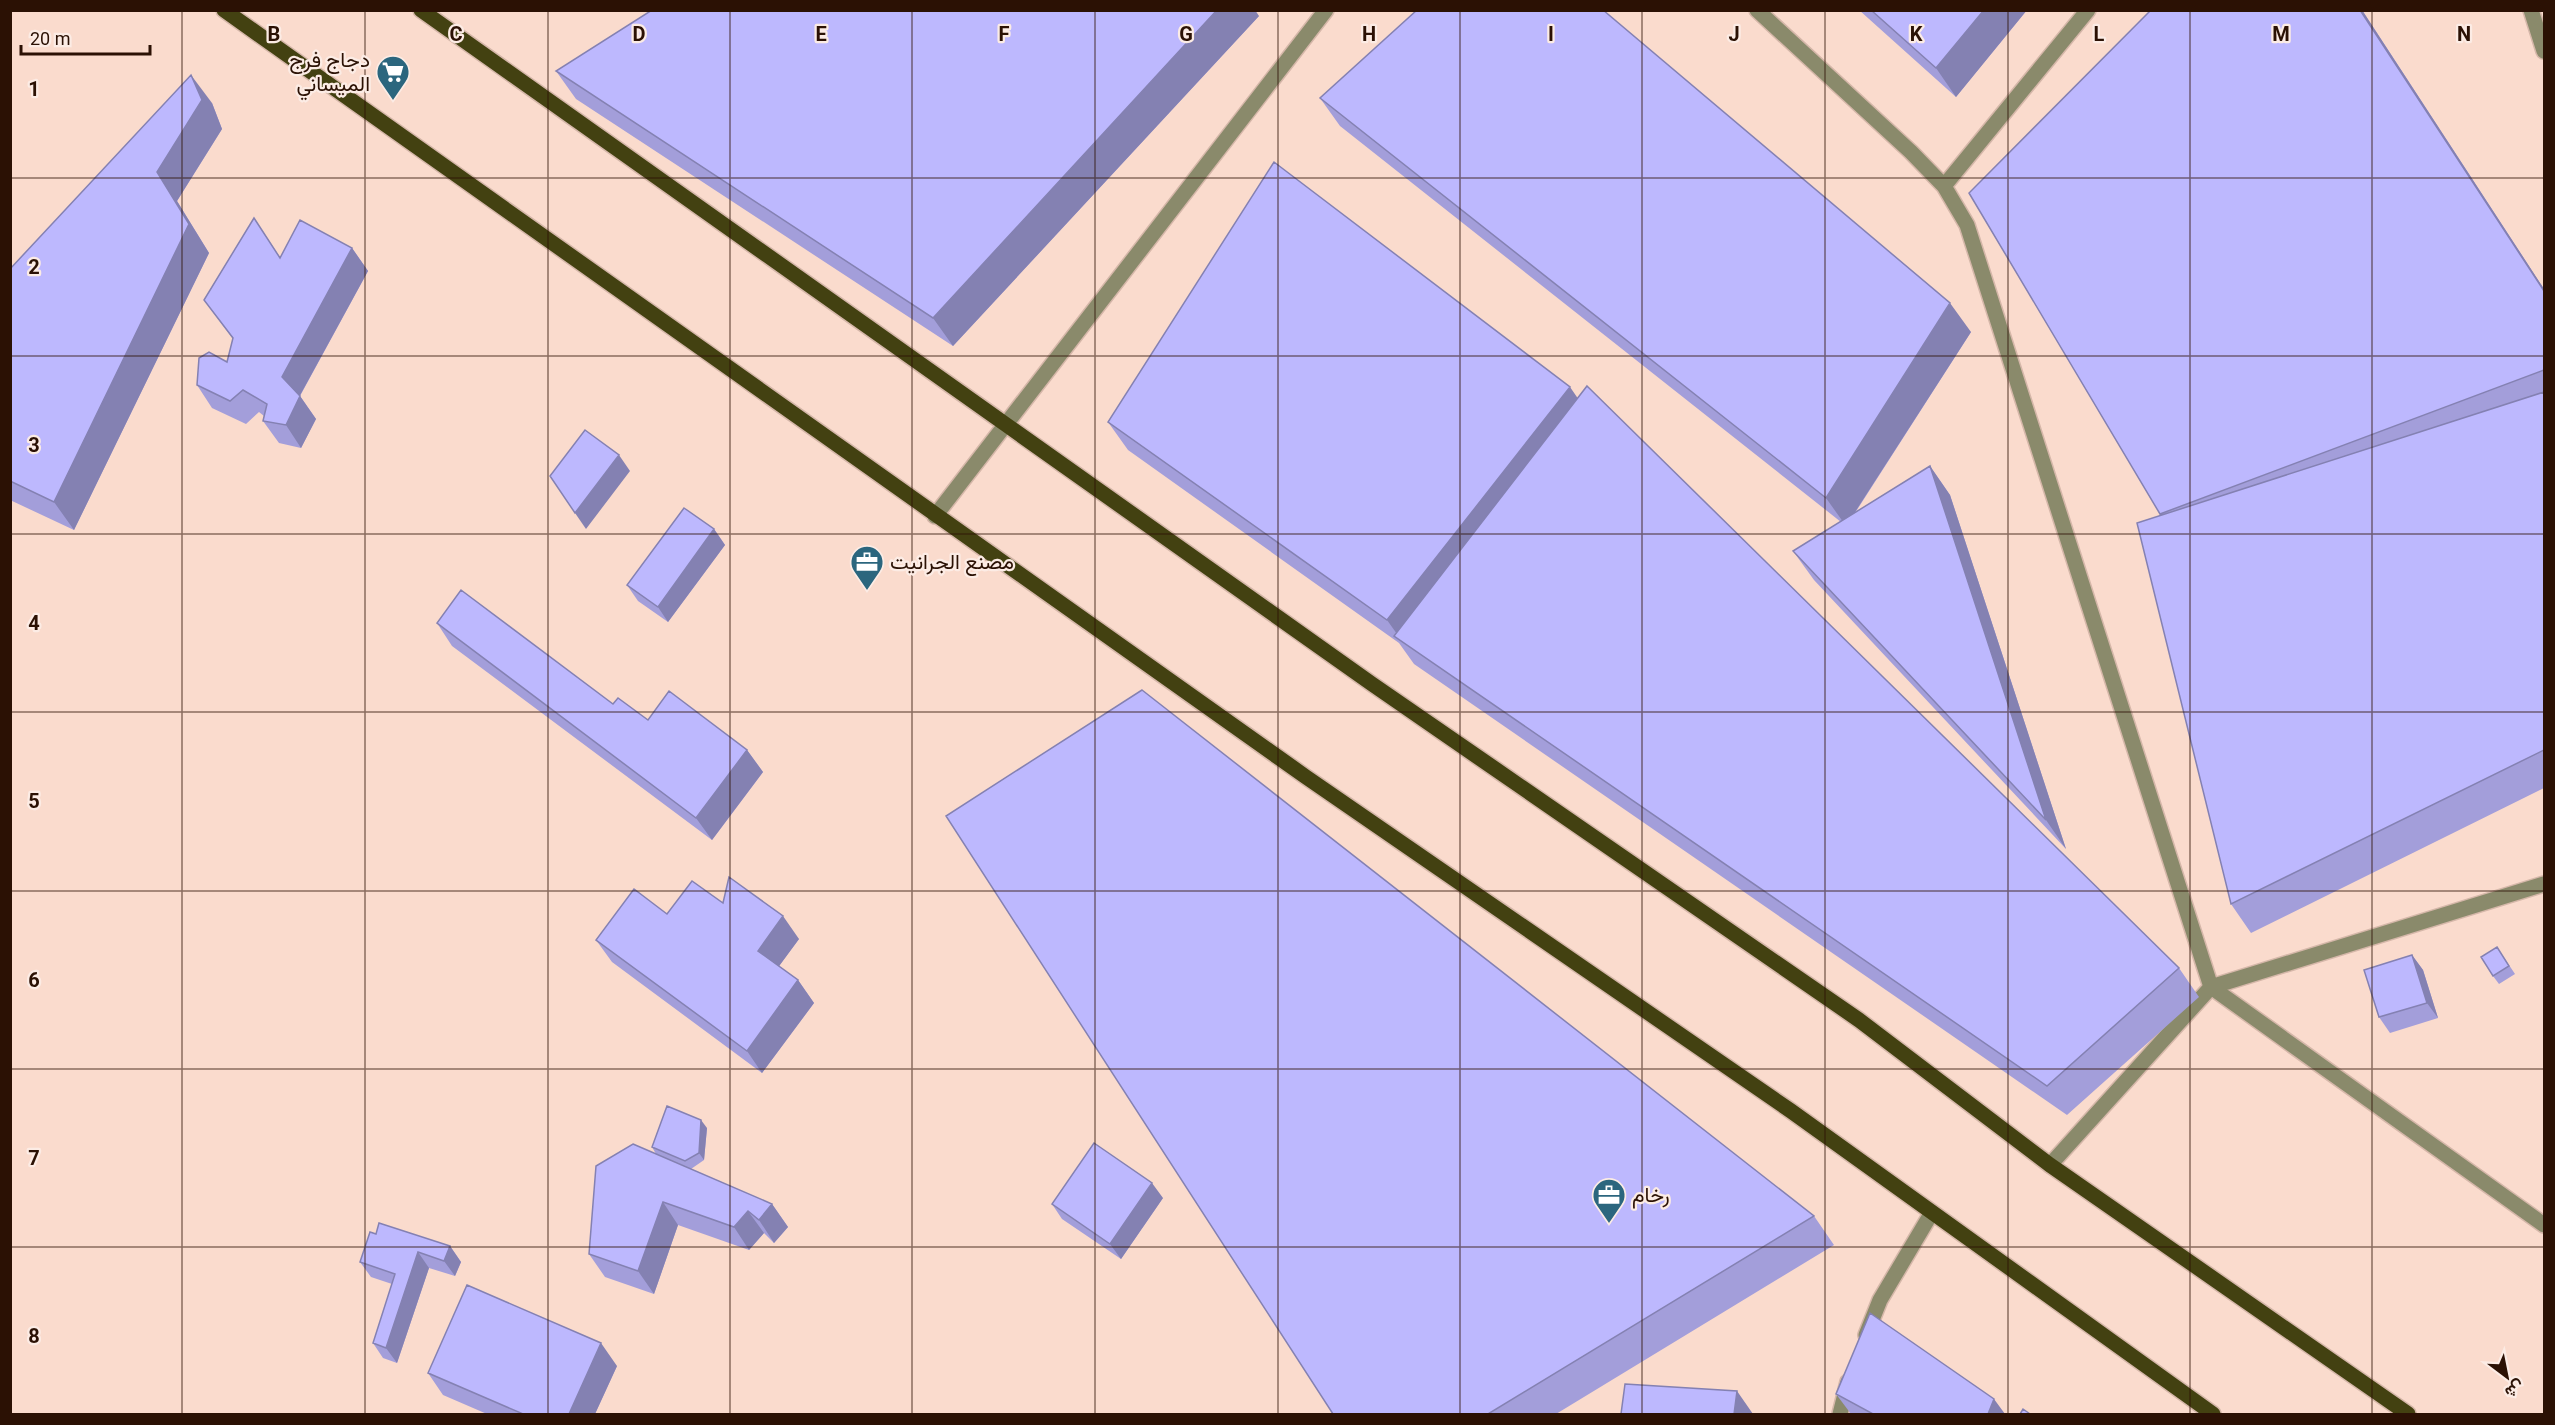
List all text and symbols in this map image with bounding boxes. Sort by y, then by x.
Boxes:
scale bar [21,18,150,56]
text: B [268,22,280,46]
text: C [449,22,463,46]
text: D [633,22,646,46]
text: E [815,22,827,46]
text: F [999,22,1010,46]
text: G [1179,22,1193,46]
text: H [1362,22,1376,46]
text: I [1548,22,1554,46]
text: J [1728,22,1740,46]
text: K [1910,22,1923,46]
text: L [2094,22,2105,46]
text: M [2272,22,2290,46]
text: N [2457,22,2471,46]
text: 20 m [30,28,70,49]
place label: دجاج فرج الميساني [289,48,370,101]
supermarket icon: دجاج فرج الميساني [375,54,411,101]
text: 1 [28,77,40,101]
text: 2 [28,255,40,279]
text: 3 [28,433,40,457]
office icon: مصنع الجرانيت [849,544,885,591]
place label: مصنع الجرانيت [890,550,1014,576]
text: 4 [28,611,40,635]
text: 5 [28,789,40,813]
text: 6 [28,968,40,992]
text: 7 [28,1146,40,1170]
office icon: رخام [1591,1177,1627,1224]
place label: رخام [1632,1183,1670,1209]
text: 8 [28,1324,40,1348]
north arrow [2477,1347,2537,1407]
text: ش [2501,1376,2528,1402]

